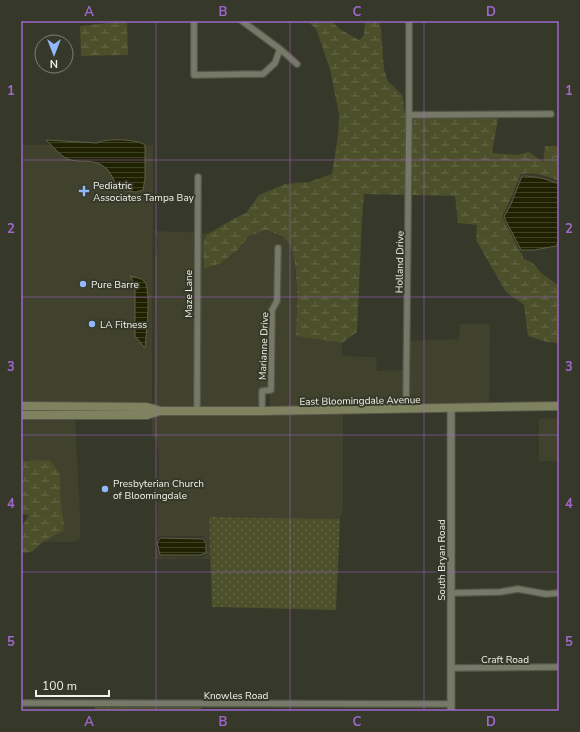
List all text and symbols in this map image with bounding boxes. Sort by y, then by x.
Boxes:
text: A [84,3,94,21]
text: B [219,3,228,21]
text: C [353,3,362,21]
text: D [486,3,496,21]
north arrow [34,34,74,74]
text: N [50,56,58,71]
text: 1 [7,82,15,100]
text: 1 [565,82,573,100]
place label: Pediatric Associates Tampa Bay [93,179,195,205]
marker: Pediatric Associates Tampa Bay [78,185,90,197]
text: 2 [7,220,15,238]
text: 2 [565,220,573,238]
street label: Holland Drive [392,231,408,293]
street label: Maze Lane [182,270,196,318]
place label: Pure Barre [91,278,139,292]
marker: Pure Barre [78,279,88,289]
street label: Marianne Drive [256,312,272,380]
place label: LA Fitness [100,318,147,332]
marker: LA Fitness [87,319,97,329]
text: 3 [7,358,15,376]
text: 3 [565,358,573,376]
street label: East Bloomingdale Avenue [299,393,421,409]
place label: Presbyterian Church of Bloomingdale [113,477,204,503]
marker: Presbyterian Church of Bloomingdale [100,484,110,494]
text: 4 [7,495,15,513]
text: 4 [565,495,573,513]
street label: South Bryan Road [435,519,449,601]
text: 5 [7,633,15,651]
text: 5 [565,633,573,651]
street label: Craft Road [481,653,529,667]
scale bar [36,672,109,698]
text: 100 m [42,678,77,694]
street label: Knowles Road [204,689,269,703]
text: A [84,713,94,731]
text: B [219,713,228,731]
text: C [353,713,362,731]
text: D [486,713,496,731]

